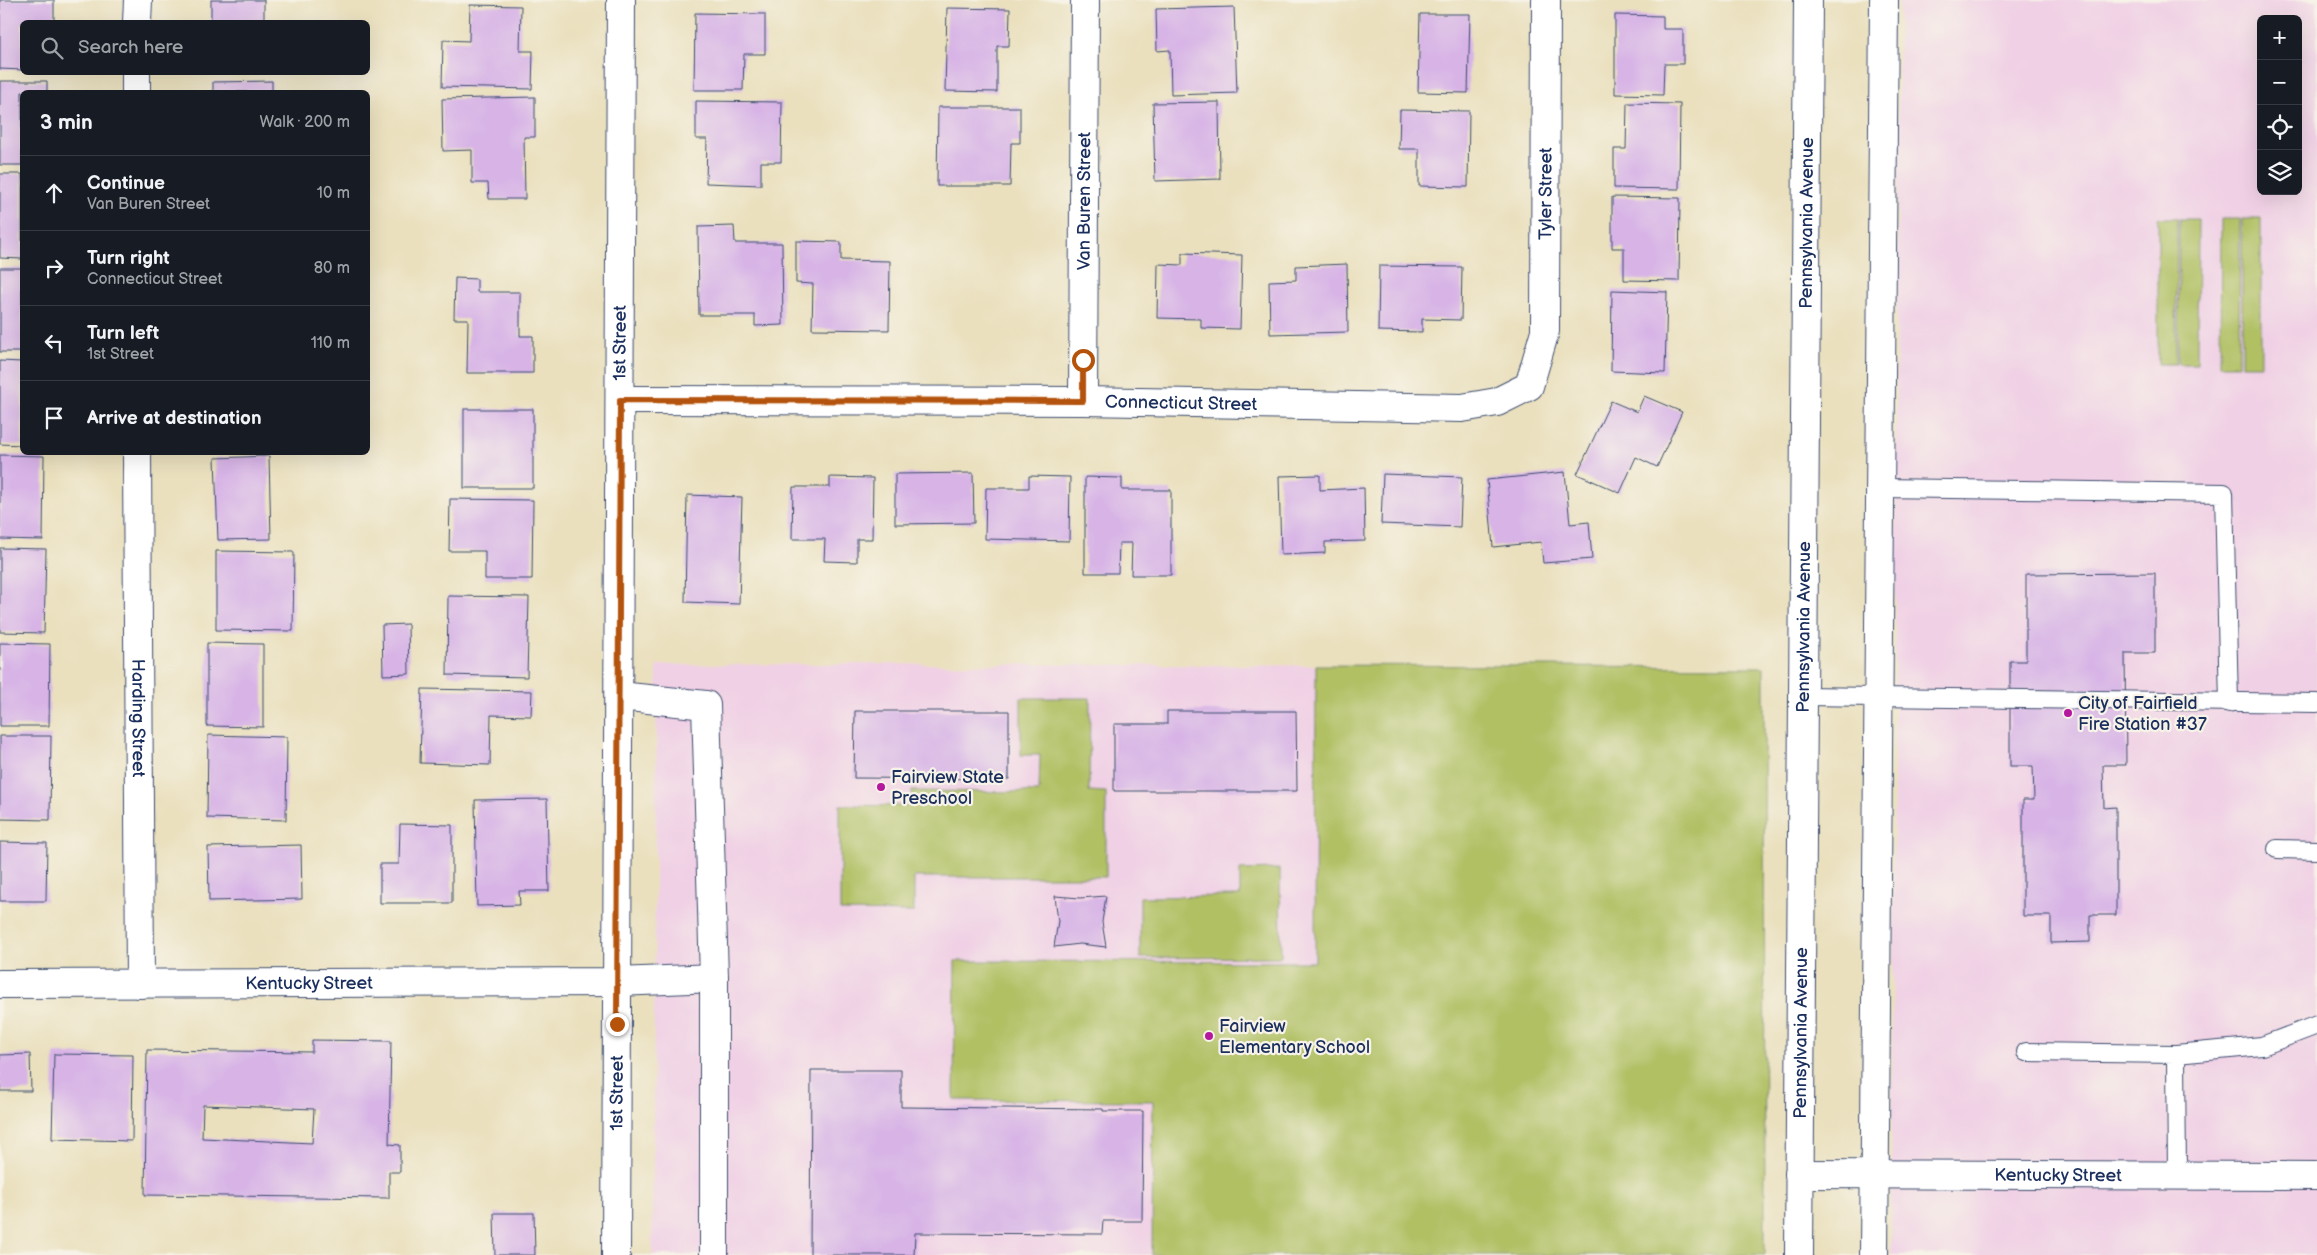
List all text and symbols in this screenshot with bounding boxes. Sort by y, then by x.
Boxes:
map controls [2257,15,2302,195]
button: + [2257,15,2302,60]
search box [20,20,370,75]
icon: search [38,34,66,62]
text: Search here [78,36,183,59]
button: − [2257,60,2302,105]
button: locate [2257,105,2302,150]
text: 3 min [40,110,93,135]
text: Walk · 200 m [260,113,350,132]
street label: Van Buren Street [1074,131,1095,270]
street label: Pennsylvania Avenue [1796,137,1818,309]
street label: Tyler Street [1535,147,1557,240]
button: layers [2257,150,2302,195]
text: Continue [87,172,165,195]
icon: ahead [40,179,68,207]
text: 10 m [317,184,350,203]
text: Van Buren Street [87,195,210,214]
text: Turn right [87,247,170,270]
icon: right [40,254,68,282]
text: 80 m [314,259,350,278]
text: Connecticut Street [87,270,222,289]
street label: 1st Street [609,305,631,381]
text: Turn left [87,322,159,345]
icon: left [40,329,68,357]
text: 110 m [311,334,350,353]
text: 1st Street [87,345,154,364]
route start [1072,349,1095,372]
street label: Connecticut Street [1105,391,1258,415]
icon: arrive [40,404,68,432]
text: Arrive at destination [87,407,262,430]
street label: Pennsylvania Avenue [1793,541,1815,713]
street label: Harding Street [127,659,149,778]
place label: City of Fairfield Fire Station #37 [2078,693,2207,735]
marker: City of Fairfield Fire Station #37 [2062,707,2074,719]
place label: Fairview State Preschool [891,767,1004,809]
marker: Fairview State Preschool [875,781,887,793]
street label: Pennsylvania Avenue [1790,947,1812,1119]
street label: Kentucky Street [245,973,373,994]
route end [606,1013,629,1036]
place label: Fairview Elementary School [1219,1016,1370,1058]
marker: Fairview Elementary School [1203,1030,1215,1042]
street label: 1st Street [606,1055,628,1131]
street label: Kentucky Street [1994,1165,2122,1186]

